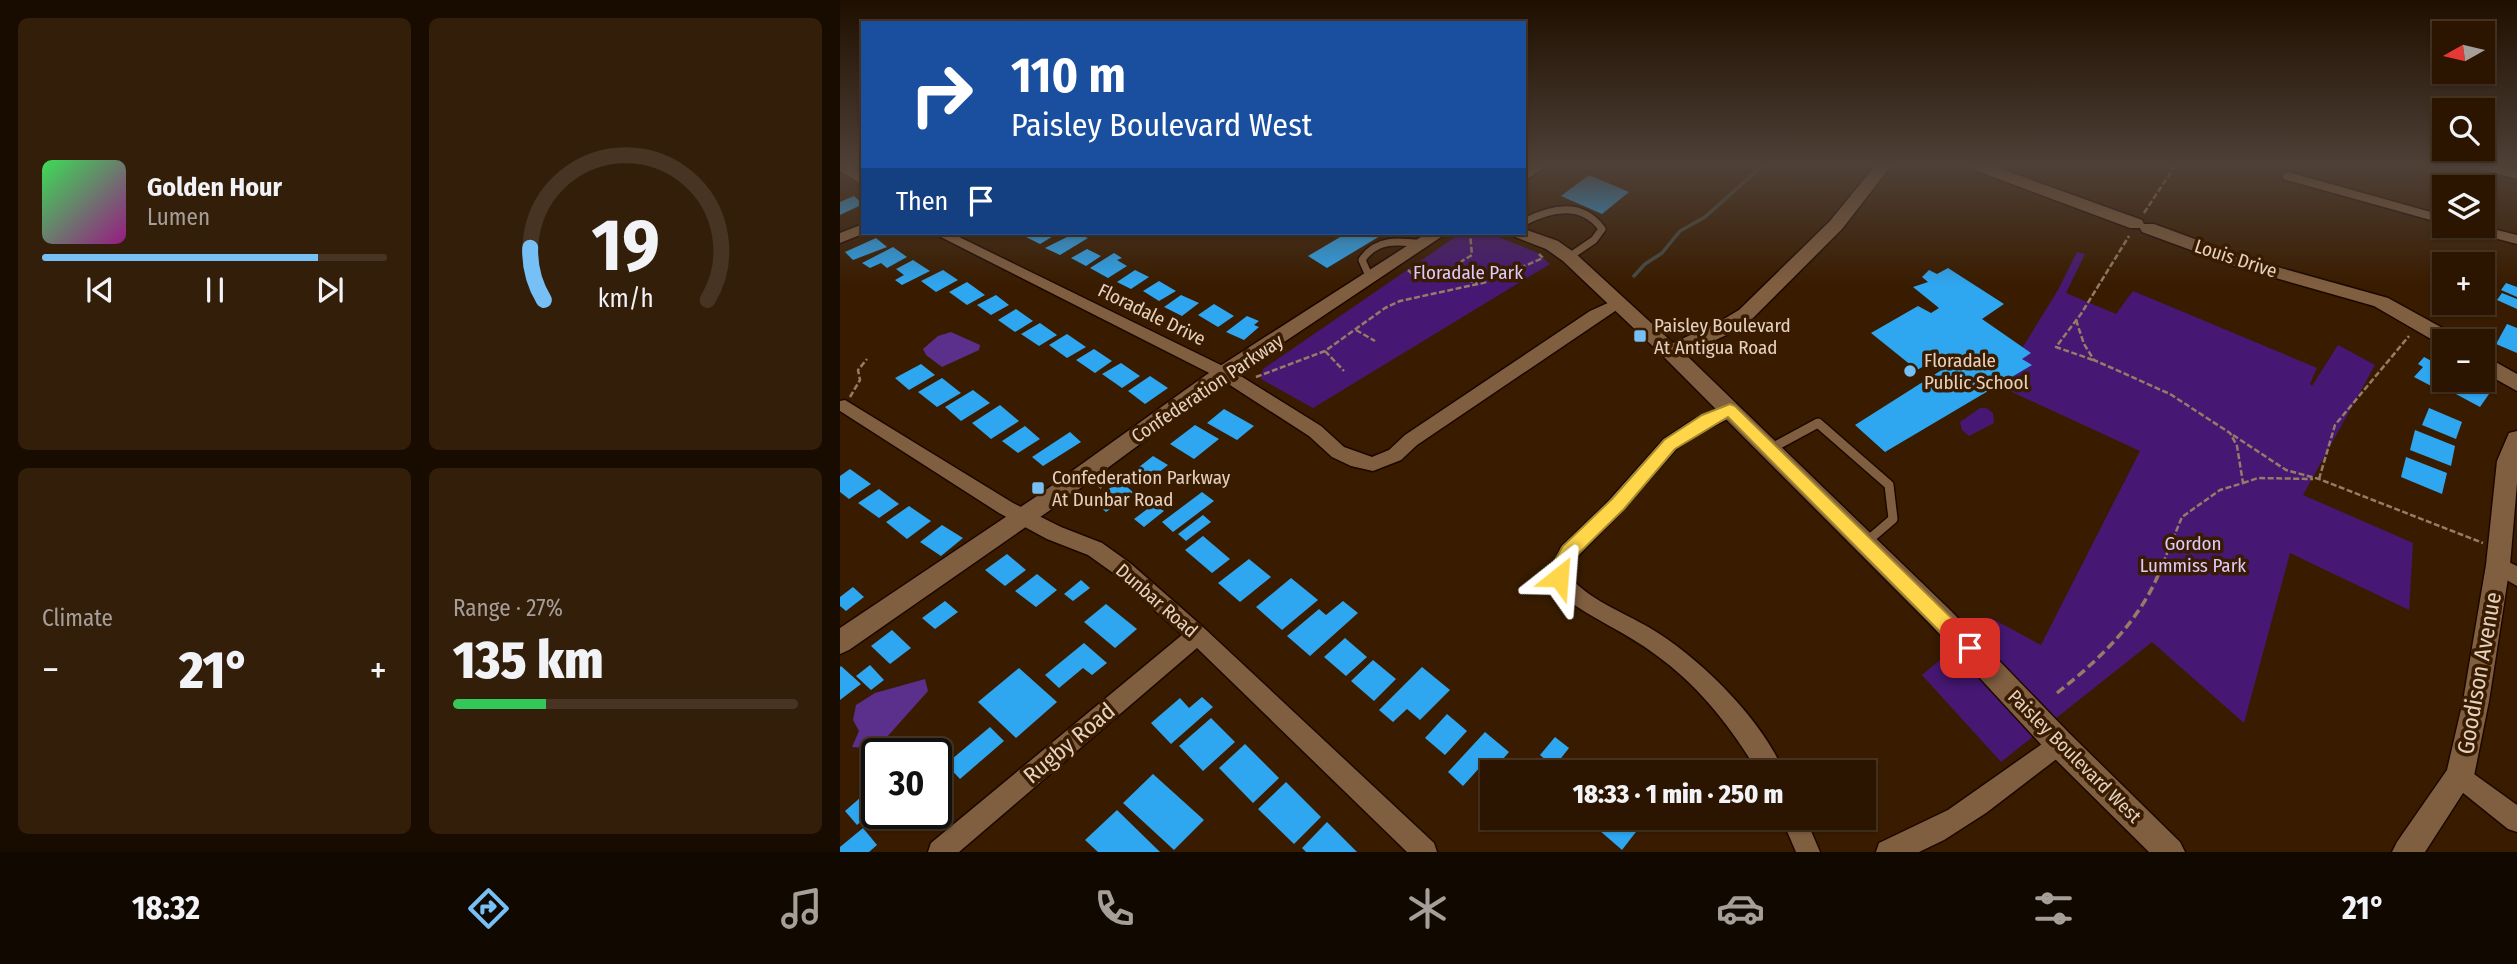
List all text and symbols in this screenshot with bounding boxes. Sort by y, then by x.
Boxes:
north arrow [2432,21,2496,84]
map controls [2432,21,2495,392]
text: 110 m [1011,46,1126,105]
icon: right [896,49,987,140]
button: search [2432,98,2495,161]
text: Paisley Boulevard West [1011,106,1312,144]
text: Golden Hour [147,172,282,203]
button: layers [2432,175,2495,238]
icon: arrive [962,182,1000,220]
text: Then [896,186,948,217]
text: Lumen [147,203,210,231]
text: 19 [591,203,660,290]
street label: Louis Drive [2192,234,2280,283]
button: + [2432,252,2495,315]
park label: Floradale Park [1413,261,1523,284]
icon: previous [81,271,119,309]
icon: pause [196,271,234,309]
icon: next [311,271,349,309]
street label: Floradale Drive [1094,279,1209,350]
text: km/h [598,284,653,314]
place label: Paisley Boulevard At Antigua Road [1654,314,1791,359]
marker: Paisley Boulevard At Antigua Road [1632,328,1648,344]
street label: Confederation Parkway [1127,329,1288,448]
button: − [2432,329,2495,392]
place label: Floradale Public School [1924,349,2029,394]
marker: Floradale Public School [1902,363,1918,379]
place label: Confederation Parkway At Dunbar Road [1052,466,1231,511]
marker: Confederation Parkway At Dunbar Road [1030,480,1046,496]
park label: Gordon Lummiss Park [2140,532,2246,577]
position arrow [1522,540,1596,614]
street label: Dunbar Road [1111,559,1202,642]
street label: Goodison Avenue [2451,590,2507,756]
text: Range · 27% [453,594,563,622]
text: Climate [42,604,113,632]
pin [1940,618,2000,678]
text: 135 km [453,629,604,692]
icon: arrive [1951,629,1989,667]
text: 21° [179,639,250,702]
text: − [42,647,59,693]
text: + [370,647,387,693]
street label: Paisley Boulevard West [2003,685,2147,828]
street label: Rugby Road [1018,697,1120,789]
speed limit sign: 30 [861,738,952,829]
text: 18:33 · 1 min · 250 m [1573,779,1783,810]
icon: directions [464,884,513,933]
icon: music [777,884,826,933]
icon: phone [1090,884,1139,933]
icon: climate [1403,884,1452,933]
icon: car [1716,884,1765,933]
icon: filters [2029,884,2078,933]
text: 18:32 [132,889,200,927]
text: 21° [2342,889,2385,927]

